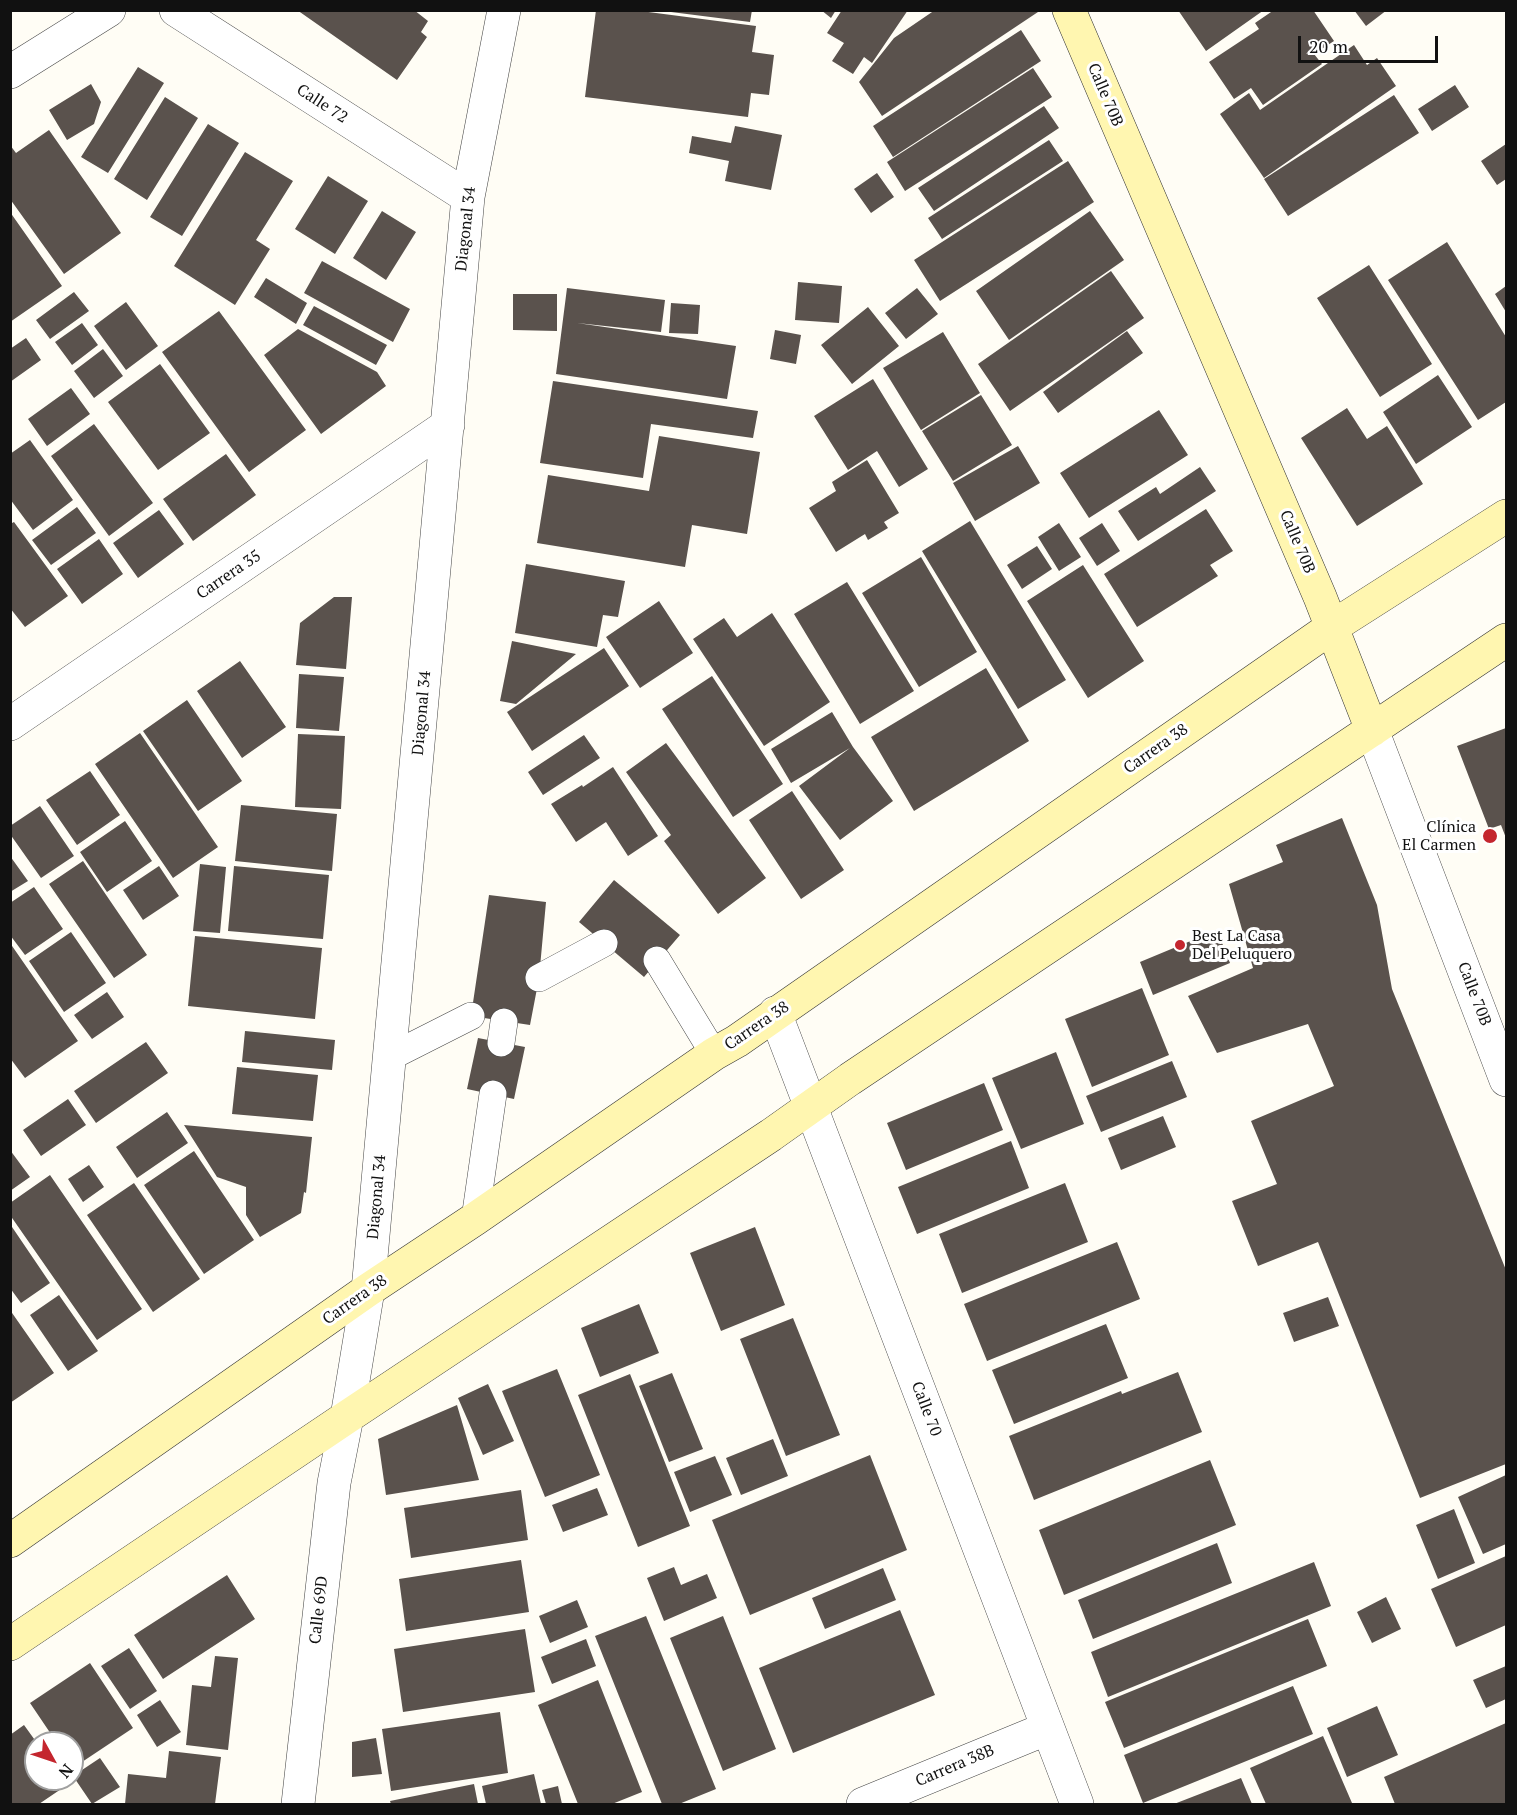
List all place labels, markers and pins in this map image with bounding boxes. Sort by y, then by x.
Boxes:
place label: Clínica El Carmen [1402,817,1476,855]
marker: Clínica El Carmen [1481,827,1499,845]
place label: Best La Casa Del Peluquero [1192,926,1292,964]
marker: Best La Casa Del Peluquero [1173,938,1187,952]

